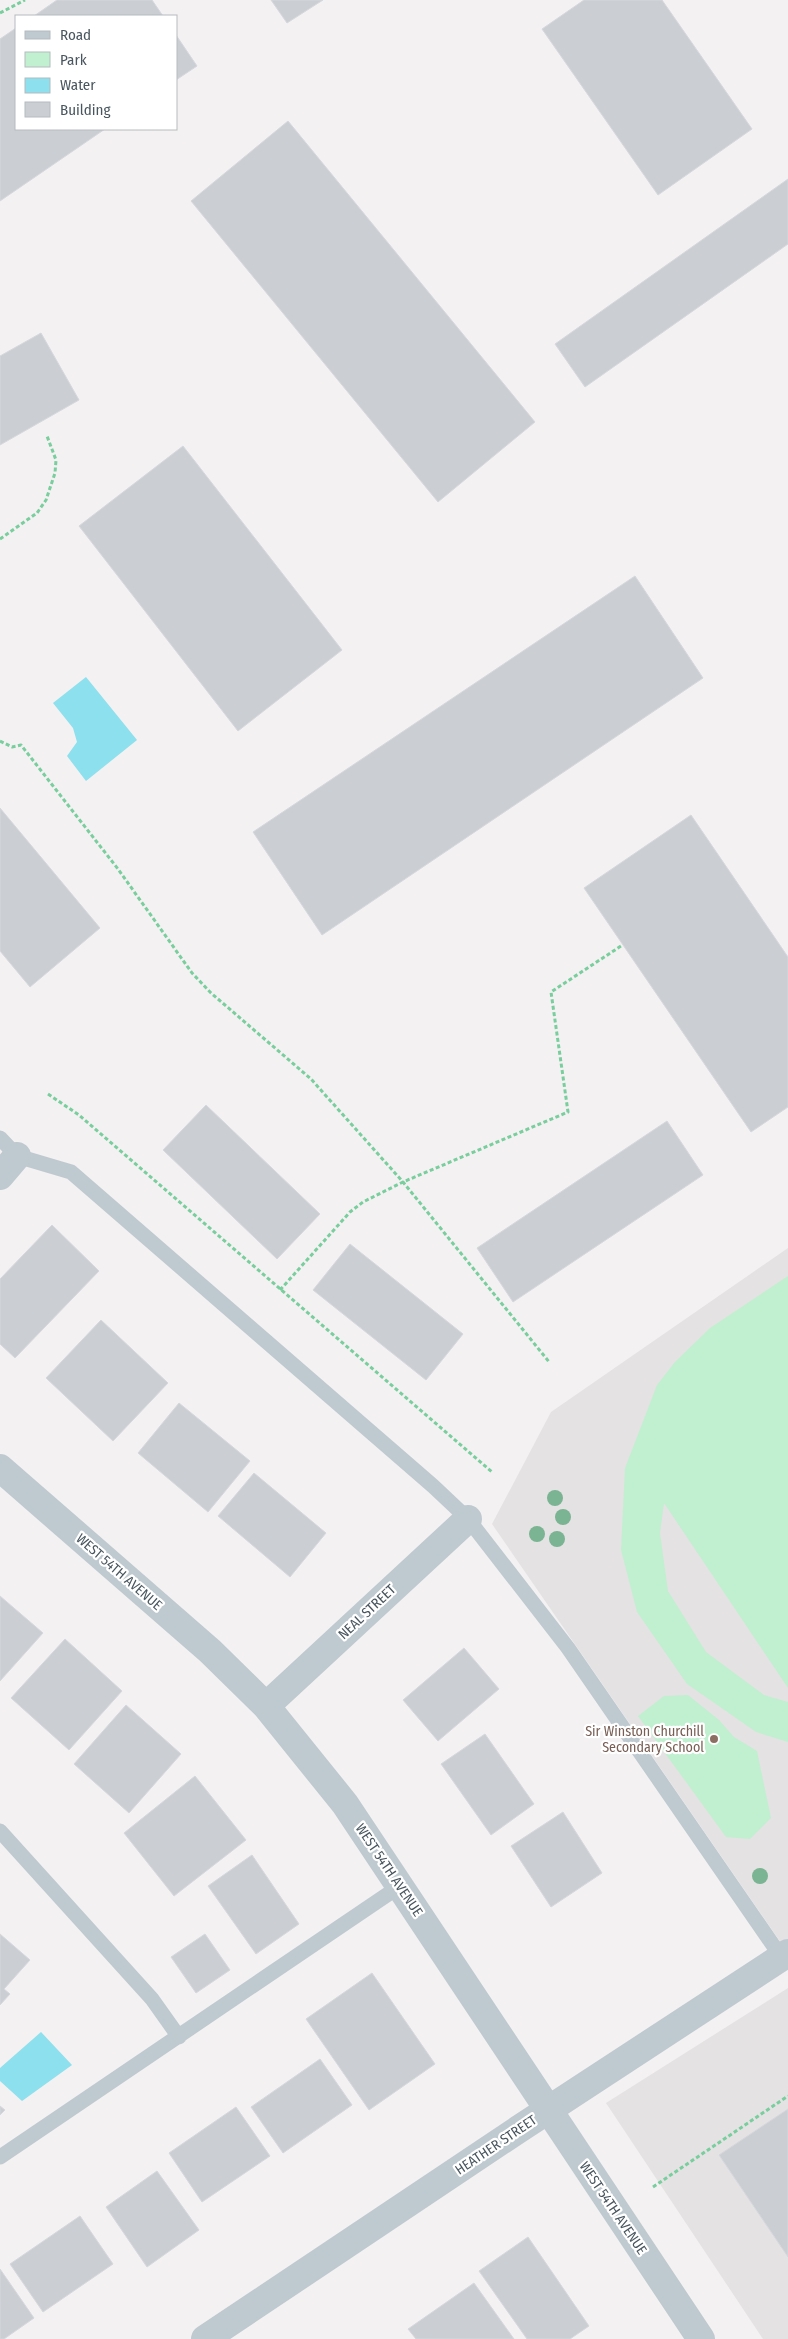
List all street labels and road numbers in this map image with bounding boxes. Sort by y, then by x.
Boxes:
street label: WEST 54TH AVENUE [73,1530,166,1614]
street label: NEAL STREET [335,1581,400,1643]
street label: WEST 54TH AVENUE [352,1820,427,1920]
street label: HEATHER STREET [452,2111,540,2178]
street label: WEST 54TH AVENUE [576,2158,651,2258]

